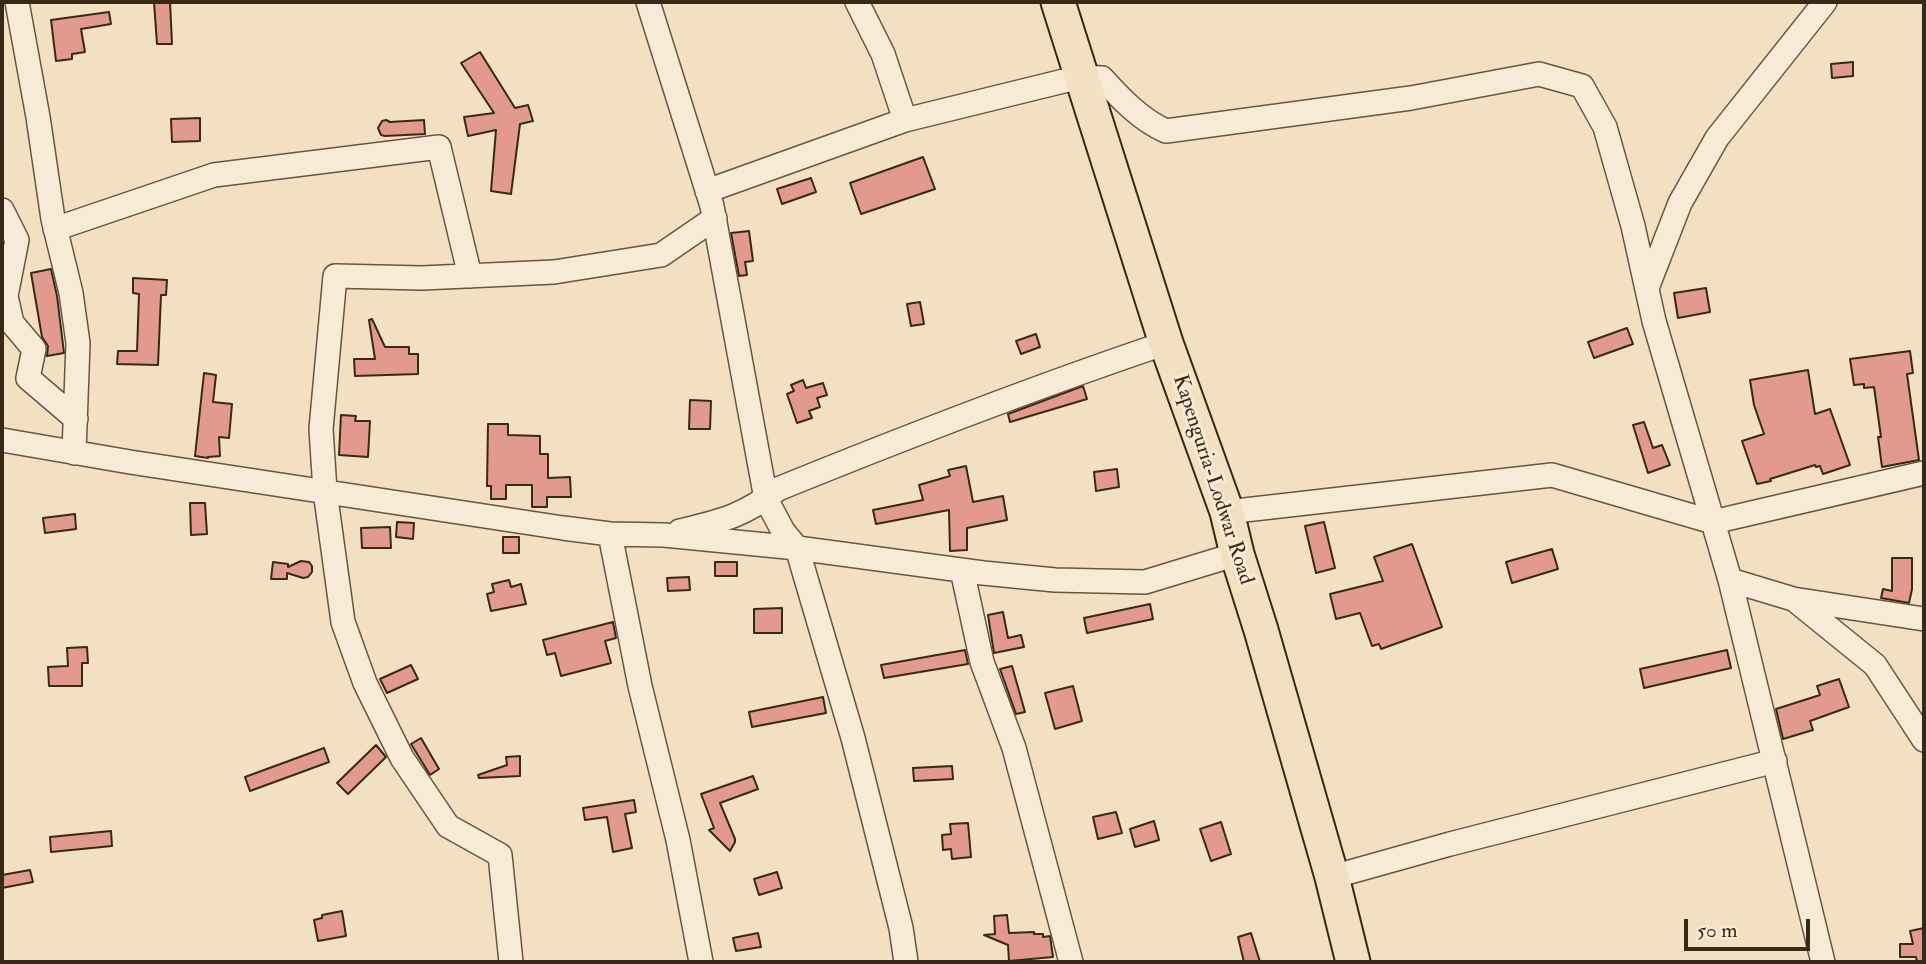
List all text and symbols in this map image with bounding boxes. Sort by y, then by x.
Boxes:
street label: Kapenguria-Lodwar Road [1166,372,1258,588]
scale bar [1688,904,1814,948]
text: 50 m [1697,917,1738,944]

